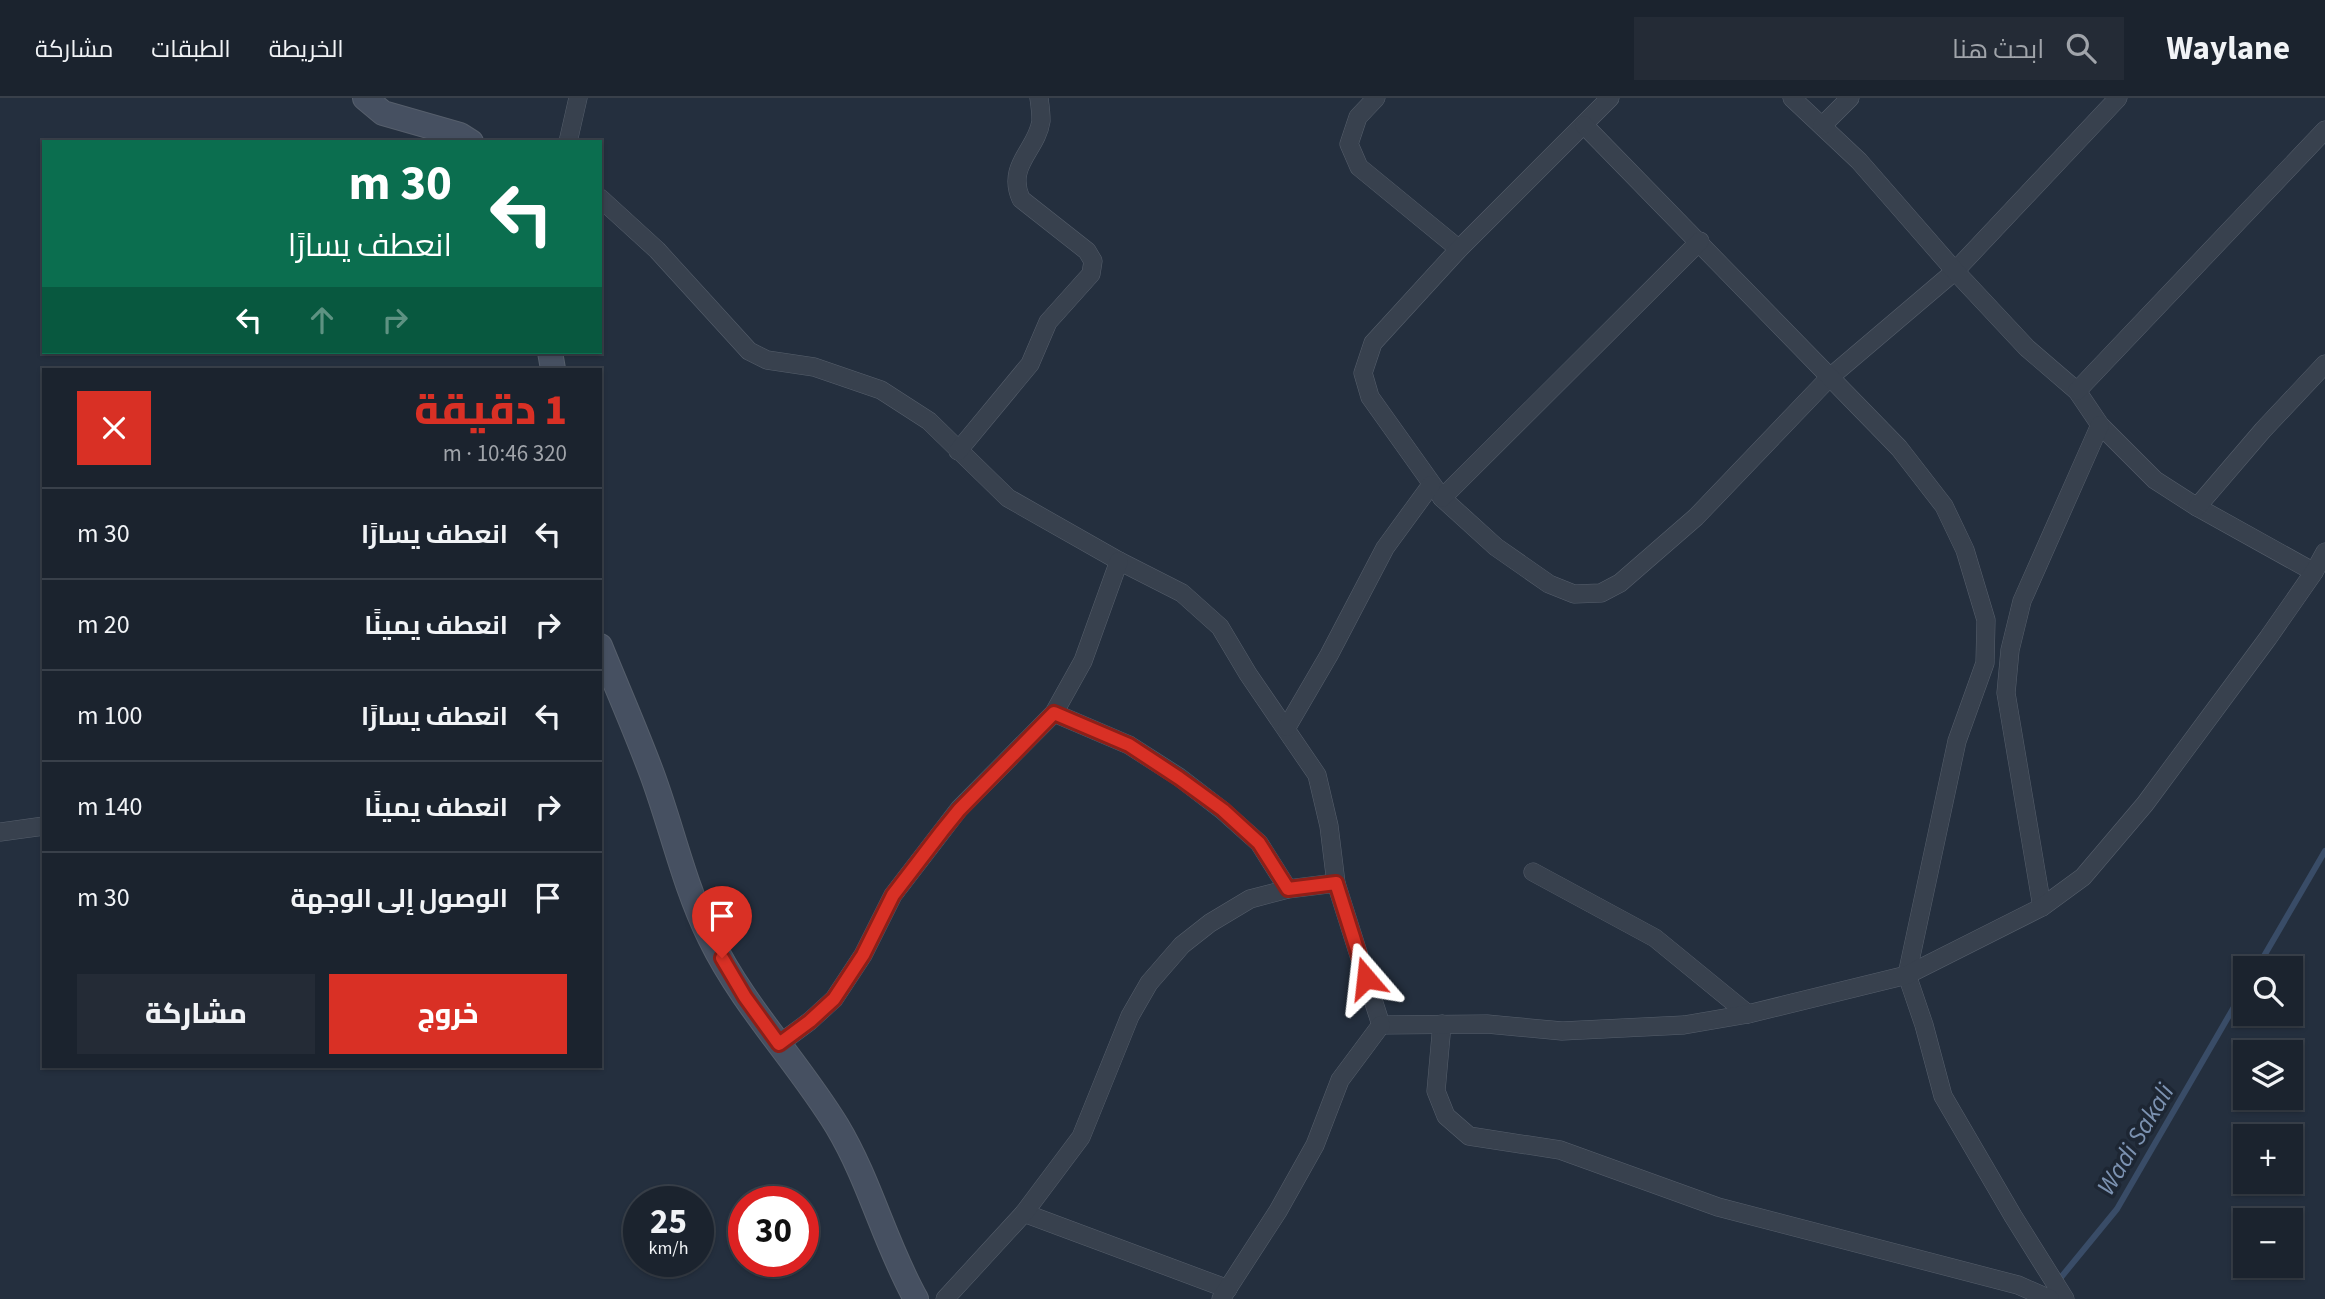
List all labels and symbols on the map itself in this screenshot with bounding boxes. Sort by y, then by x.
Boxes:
pin [692,886,752,958]
position arrow [1329,941,1403,1015]
water label: Wadi Sakali [2088,1076,2184,1202]
speed limit sign: 30 [728,1186,819,1277]

